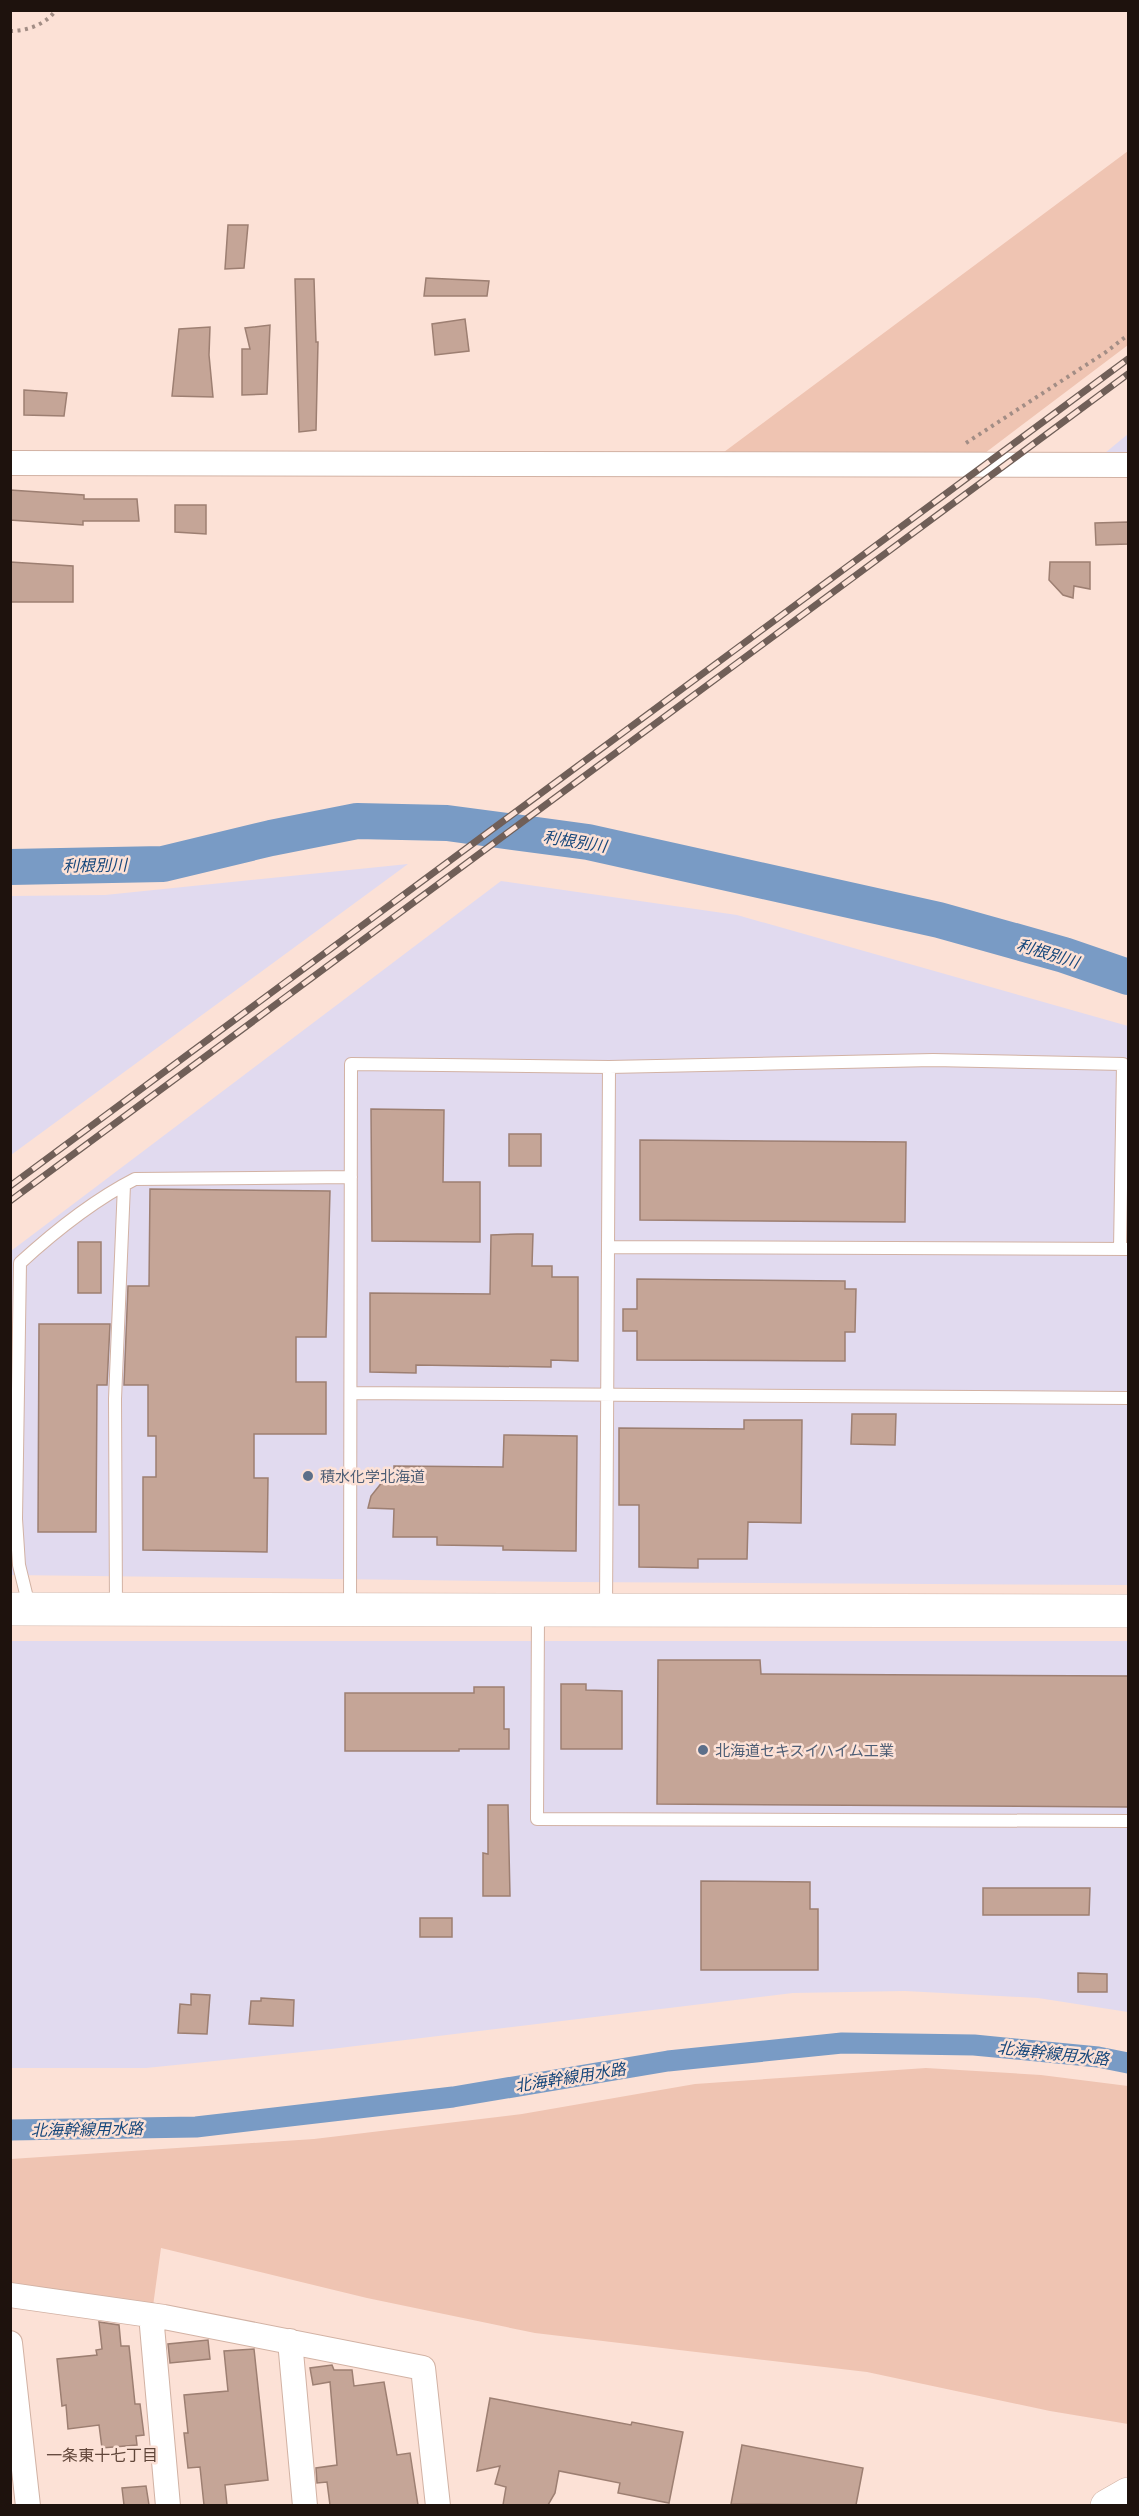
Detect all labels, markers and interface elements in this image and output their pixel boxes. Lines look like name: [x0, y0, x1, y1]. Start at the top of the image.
water label: 利根別川: [542, 827, 610, 855]
water label: 利根別川: [63, 855, 129, 875]
water label: 利根別川: [1015, 935, 1083, 972]
place label: 積水化学北海道: [320, 1468, 425, 1485]
marker: 積水化学北海道: [301, 1469, 315, 1483]
place label: 北海道セキスイハイム工業: [715, 1742, 894, 1759]
marker: 北海道セキスイハイム工業: [696, 1743, 710, 1757]
water label: 北海幹線用水路: [996, 2038, 1112, 2068]
water label: 北海幹線用水路: [513, 2059, 629, 2095]
water label: 北海幹線用水路: [31, 2119, 145, 2139]
district label: 一条東十七丁目: [46, 2446, 158, 2464]

